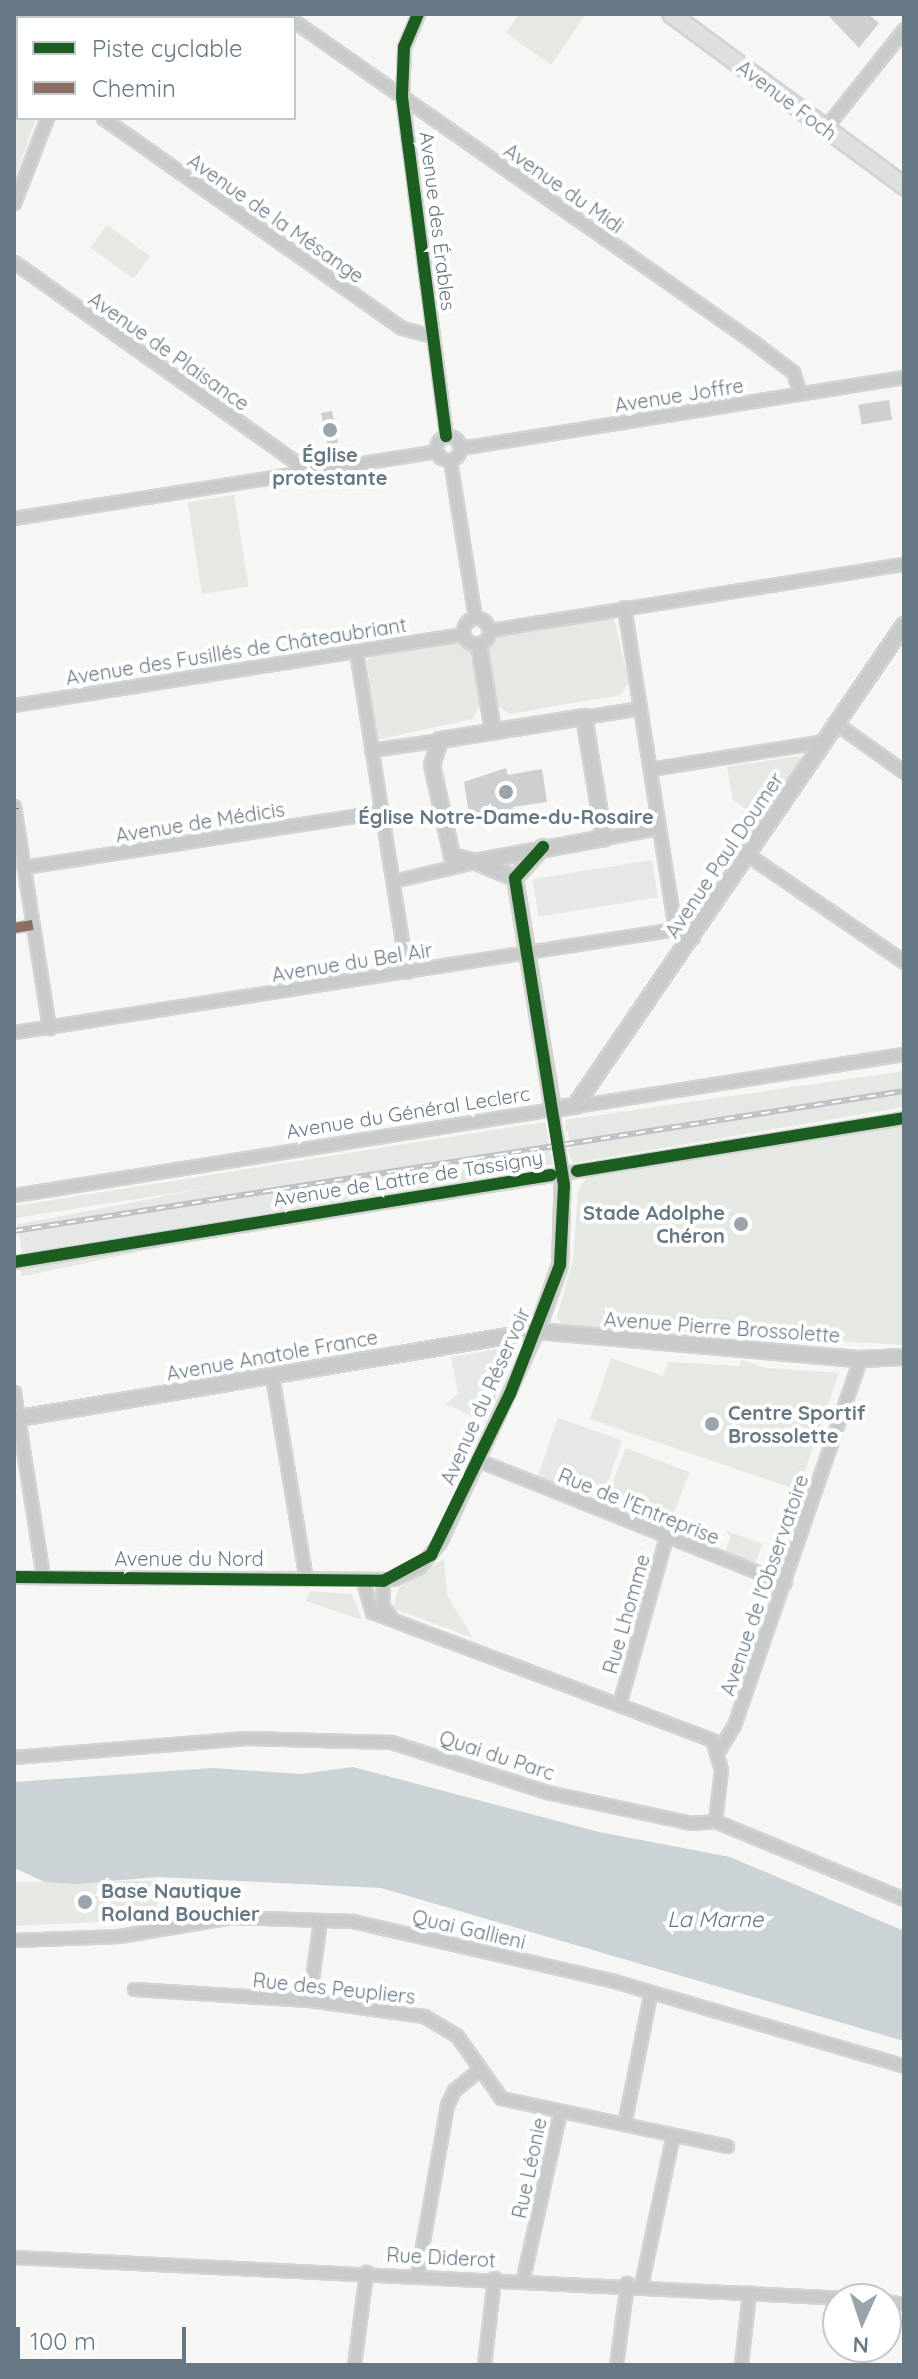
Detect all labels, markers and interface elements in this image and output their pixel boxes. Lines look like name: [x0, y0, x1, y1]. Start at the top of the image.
legend: [16, 16, 296, 120]
text: Piste cyclable: [92, 33, 243, 63]
street label: Avenue Foch: [732, 55, 842, 145]
text: Chemin: [92, 73, 176, 103]
street label: Avenue des Érables: [415, 130, 461, 312]
street label: Avenue du Midi: [500, 138, 628, 238]
street label: Avenue de la Mésange: [183, 148, 369, 288]
street label: Avenue de Plaisance: [84, 287, 254, 415]
street label: Avenue Joffre: [613, 373, 745, 417]
marker: Église protestante: [321, 421, 339, 439]
place label: Église protestante: [272, 442, 388, 489]
street label: Avenue des Fusillés de Châteaubriant: [64, 612, 408, 690]
street label: Avenue Paul Doumer: [660, 768, 788, 942]
marker: Église Notre-Dame-du-Rosaire: [497, 783, 515, 801]
street label: Avenue de Médicis: [114, 797, 286, 847]
place label: Église Notre-Dame-du-Rosaire: [358, 804, 654, 828]
street label: Avenue du Bel Air: [270, 937, 434, 987]
street label: Avenue du Général Leclerc: [284, 1081, 532, 1143]
street label: Avenue de Lattre de Tassigny: [272, 1145, 544, 1211]
place label: Stade Adolphe Chéron: [583, 1200, 725, 1247]
marker: Stade Adolphe Chéron: [732, 1215, 750, 1233]
street label: Avenue du Réservoir: [435, 1304, 535, 1488]
street label: Avenue Pierre Brossolette: [603, 1307, 841, 1347]
street label: Avenue Anatole France: [164, 1325, 380, 1385]
place label: Centre Sportif Brossolette: [728, 1400, 865, 1447]
marker: Centre Sportif Brossolette: [703, 1415, 721, 1433]
street label: Rue de l'Entreprise: [555, 1463, 723, 1549]
street label: Avenue de l'Observatoire: [715, 1471, 813, 1699]
street label: Avenue du Nord: [114, 1546, 264, 1570]
street label: Rue Lhomme: [597, 1551, 655, 1677]
street label: Quai du Parc: [436, 1725, 558, 1785]
place label: Base Nautique Roland Bouchier: [101, 1878, 260, 1925]
marker: Base Nautique Roland Bouchier: [76, 1893, 94, 1911]
street label: Quai Gallieni: [410, 1904, 528, 1954]
water label: La Marne: [667, 1907, 763, 1933]
street label: Rue des Peupliers: [252, 1968, 416, 2008]
street label: Rue Léonie: [507, 2115, 551, 2221]
street label: Rue Diderot: [386, 2242, 496, 2272]
north arrow: [822, 2283, 902, 2363]
scale bar: [20, 2311, 190, 2361]
text: 100 m: [30, 2326, 96, 2356]
text: N: [852, 2331, 870, 2359]

